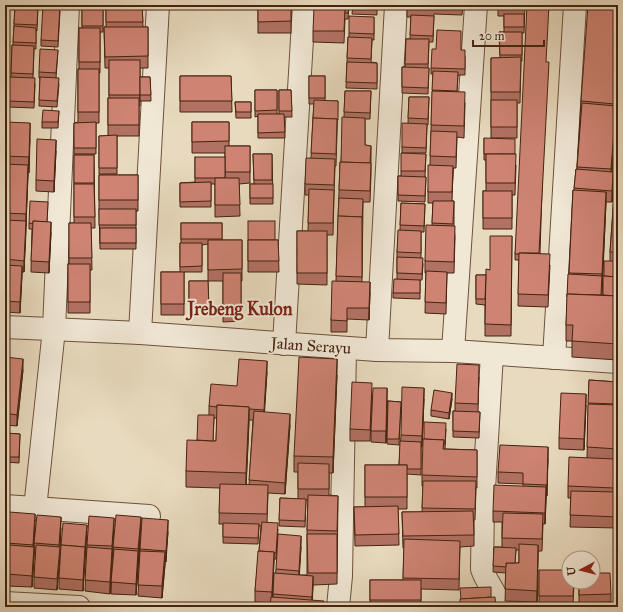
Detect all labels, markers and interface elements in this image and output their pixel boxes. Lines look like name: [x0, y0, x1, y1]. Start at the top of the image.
scale bar: [473, 22, 544, 48]
text: 20 m: [479, 29, 505, 43]
district label: Jrebeng Kulon: [185, 298, 293, 321]
street label: Jalan Serayu: [268, 333, 352, 359]
north arrow: [561, 550, 601, 590]
text: U: [565, 566, 579, 576]

